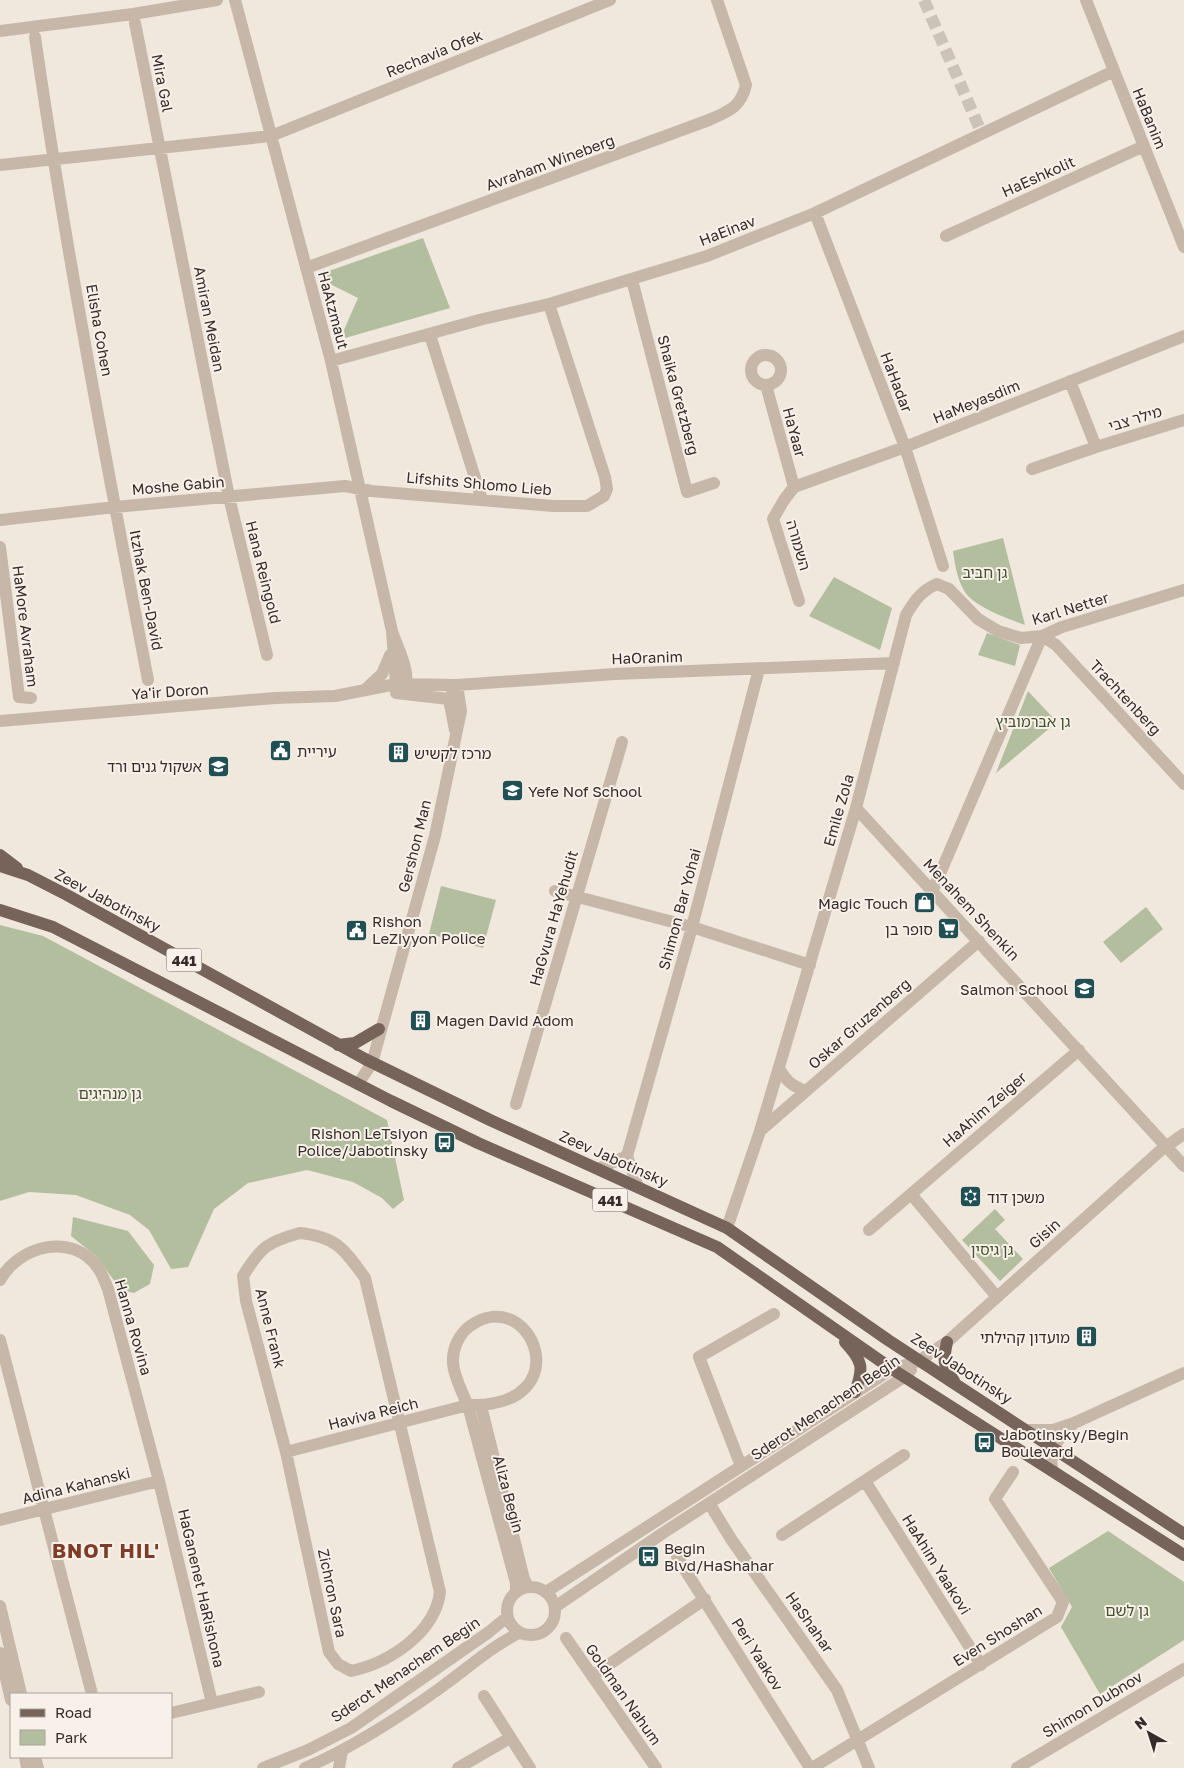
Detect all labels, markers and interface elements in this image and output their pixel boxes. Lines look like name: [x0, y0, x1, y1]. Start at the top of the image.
street label: Rechavia Ofek: [383, 25, 485, 81]
street label: Mira Gal: [149, 52, 177, 114]
street label: HaBanim: [1129, 85, 1171, 151]
street label: Avraham Wineberg: [483, 130, 617, 194]
street label: HaEshkolit: [999, 152, 1077, 200]
street label: HaEinav: [696, 211, 758, 249]
street label: Amiran Meidan: [191, 265, 229, 373]
street label: HaAtzmaut: [315, 269, 353, 351]
street label: Elisha Cohen: [83, 282, 117, 378]
street label: Shaika Gretzberg: [654, 333, 704, 457]
street label: HaHadar: [877, 349, 917, 415]
street label: HaMeyasdim: [930, 375, 1022, 427]
street label: מילר צבי: [1106, 401, 1164, 435]
street label: HaYaar: [780, 405, 810, 459]
street label: Lifshits Shlomo Lieb: [406, 468, 552, 498]
street label: Moshe Gabin: [131, 472, 225, 498]
street label: השמורה: [783, 518, 815, 572]
street label: Hana Reingold: [243, 519, 285, 625]
street label: Itzhak Ben-David: [126, 528, 168, 652]
park label: גן חביב: [963, 563, 1008, 581]
street label: HaMore Avraham: [10, 564, 42, 688]
street label: Karl Netter: [1029, 588, 1111, 628]
street label: HaOranim: [611, 647, 683, 667]
street label: Trachtenberg: [1087, 656, 1165, 738]
street label: Ya'ir Doron: [131, 679, 209, 703]
park label: גן אברמוביץ: [996, 712, 1071, 730]
public building icon: עיריית: [269, 739, 293, 763]
building icon: מרכז לקשיש: [386, 741, 410, 765]
place label: עיריית: [297, 742, 337, 760]
place label: מרכז לקשיש: [414, 744, 492, 762]
school or university icon: אשקול גנים ורד: [206, 754, 230, 778]
place label: אשקול גנים ורד: [107, 757, 202, 775]
street label: Emile Zola: [819, 772, 857, 848]
school or university icon: Yefe Nof School: [500, 779, 524, 803]
place label: Yefe Nof School: [528, 782, 642, 800]
street label: Gershon Man: [394, 798, 434, 894]
street label: Shimon Bar Yohai: [654, 846, 704, 972]
street label: HaGvura HaYehudit: [525, 848, 581, 988]
street label: Menahem Shenkin: [920, 854, 1024, 964]
street label: Zeev Jabotinsky: [52, 865, 164, 936]
shop icon: Magic Touch: [912, 891, 936, 915]
place label: Magic Touch: [818, 894, 908, 912]
place label: Rishon LeZiyyon Police: [372, 912, 486, 947]
supermarket icon: סופר בן: [937, 917, 961, 941]
public building icon: Rishon LeZiyyon Police: [344, 918, 368, 942]
place label: סופר בן: [885, 920, 933, 938]
road number: 441: [166, 948, 202, 972]
street label: Oskar Gruzenberg: [804, 974, 914, 1072]
school or university icon: Salmon School: [1072, 977, 1096, 1001]
place label: Salmon School: [960, 980, 1068, 998]
building icon: Magen David Adom: [408, 1008, 432, 1032]
place label: Magen David Adom: [436, 1011, 574, 1029]
street label: HaAhim Zeiger: [938, 1068, 1030, 1150]
park label: גן מנהיגים: [78, 1084, 142, 1102]
place label: Rishon LeTsiyon Police/Jabotinsky: [297, 1124, 429, 1159]
street label: Zeev Jabotinsky: [557, 1126, 672, 1190]
bus stop icon: Rishon LeTsiyon Police/Jabotinsky: [432, 1130, 456, 1154]
synagogue icon: משכן דוד: [959, 1185, 983, 1209]
road number: 441: [592, 1188, 628, 1212]
place label: משכן דוד: [987, 1188, 1045, 1206]
street label: Gisin: [1025, 1214, 1063, 1252]
park label: גן גיסין: [971, 1240, 1014, 1258]
street label: Hanna Rovina: [112, 1277, 156, 1377]
street label: Anne Frank: [252, 1286, 290, 1370]
building icon: מועדון קהילתי: [1074, 1325, 1098, 1349]
place label: מועדון קהילתי: [980, 1328, 1070, 1346]
street label: Zeev Jabotinsky: [908, 1329, 1017, 1408]
street label: Sderot Menachem Begin: [747, 1350, 903, 1464]
street label: Haviva Reich: [326, 1393, 420, 1433]
place label: Jabotinsky/Begin Boulevard: [1001, 1425, 1129, 1460]
bus stop icon: Jabotinsky/Begin Boulevard: [973, 1431, 997, 1455]
street label: Aliza Begin: [490, 1453, 528, 1535]
street label: Adina Kahanski: [20, 1463, 132, 1507]
street label: HaGanenet HaRishona: [175, 1507, 229, 1669]
street label: HaAhim Yaakovi: [899, 1511, 975, 1617]
district label: BNOT HIL': [52, 1538, 160, 1562]
place label: Begin Blvd/HaShahar: [664, 1539, 774, 1574]
bus stop icon: Begin Blvd/HaShahar: [636, 1545, 660, 1569]
street label: Zichron Sara: [315, 1547, 351, 1639]
street label: HaShahar: [782, 1588, 838, 1656]
street label: Even Shoshan: [949, 1600, 1045, 1670]
park label: גן לשם: [1105, 1601, 1149, 1619]
street label: Sderot Menachem Begin: [327, 1612, 483, 1726]
street label: Peri Yaakov: [728, 1614, 788, 1694]
street label: Goldman Nahum: [582, 1640, 666, 1748]
street label: Shimon Dubnov: [1039, 1667, 1146, 1741]
legend: [10, 1693, 172, 1758]
text: Road: [55, 1703, 92, 1721]
north arrow: [1124, 1708, 1174, 1758]
text: N: [1131, 1713, 1150, 1732]
text: Park: [55, 1728, 88, 1746]

